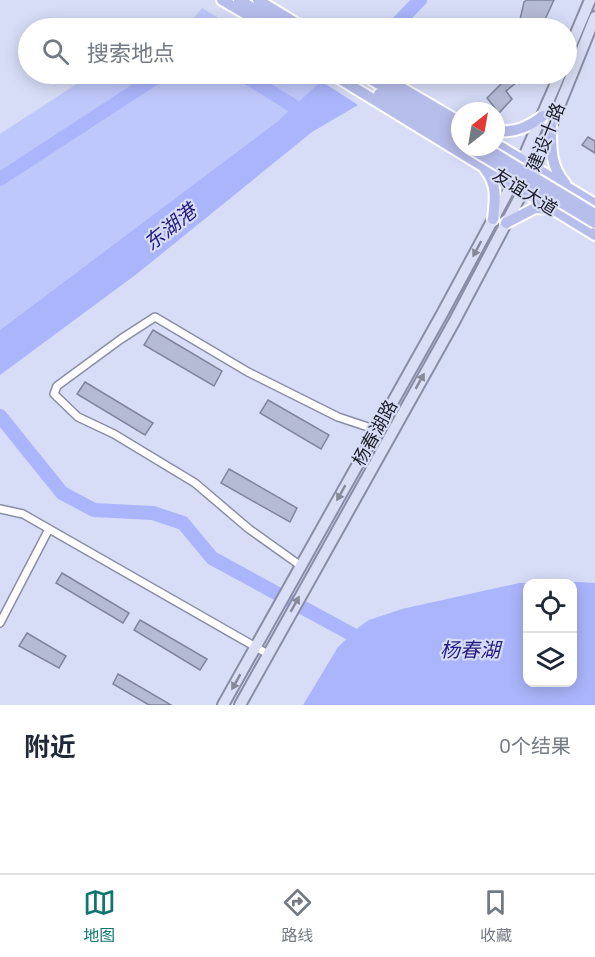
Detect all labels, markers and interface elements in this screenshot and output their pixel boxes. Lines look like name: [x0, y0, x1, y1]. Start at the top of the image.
search box: [18, 18, 577, 84]
icon: search: [39, 35, 72, 68]
text: 搜索地点: [87, 39, 175, 65]
street label: 建设十路: [521, 99, 569, 174]
north arrow: [451, 102, 505, 156]
street label: 友谊大道: [489, 163, 562, 220]
water label: 东湖港: [139, 196, 203, 254]
one-way arrow: [472, 241, 482, 258]
one-way arrow: [415, 373, 425, 390]
street label: 杨春湖路: [347, 396, 401, 469]
one-way arrow: [336, 485, 347, 501]
map controls: [523, 579, 577, 687]
button: locate: [523, 579, 577, 633]
one-way arrow: [290, 595, 300, 612]
button: layers: [523, 633, 577, 687]
water label: 杨春湖: [440, 637, 503, 661]
one-way arrow: [230, 674, 241, 690]
text: 附近: [24, 730, 76, 761]
text: 0个结果: [499, 733, 571, 757]
tab: 地图: [83, 886, 116, 946]
tab: 路线: [281, 886, 314, 946]
tab: 收藏: [479, 886, 512, 946]

